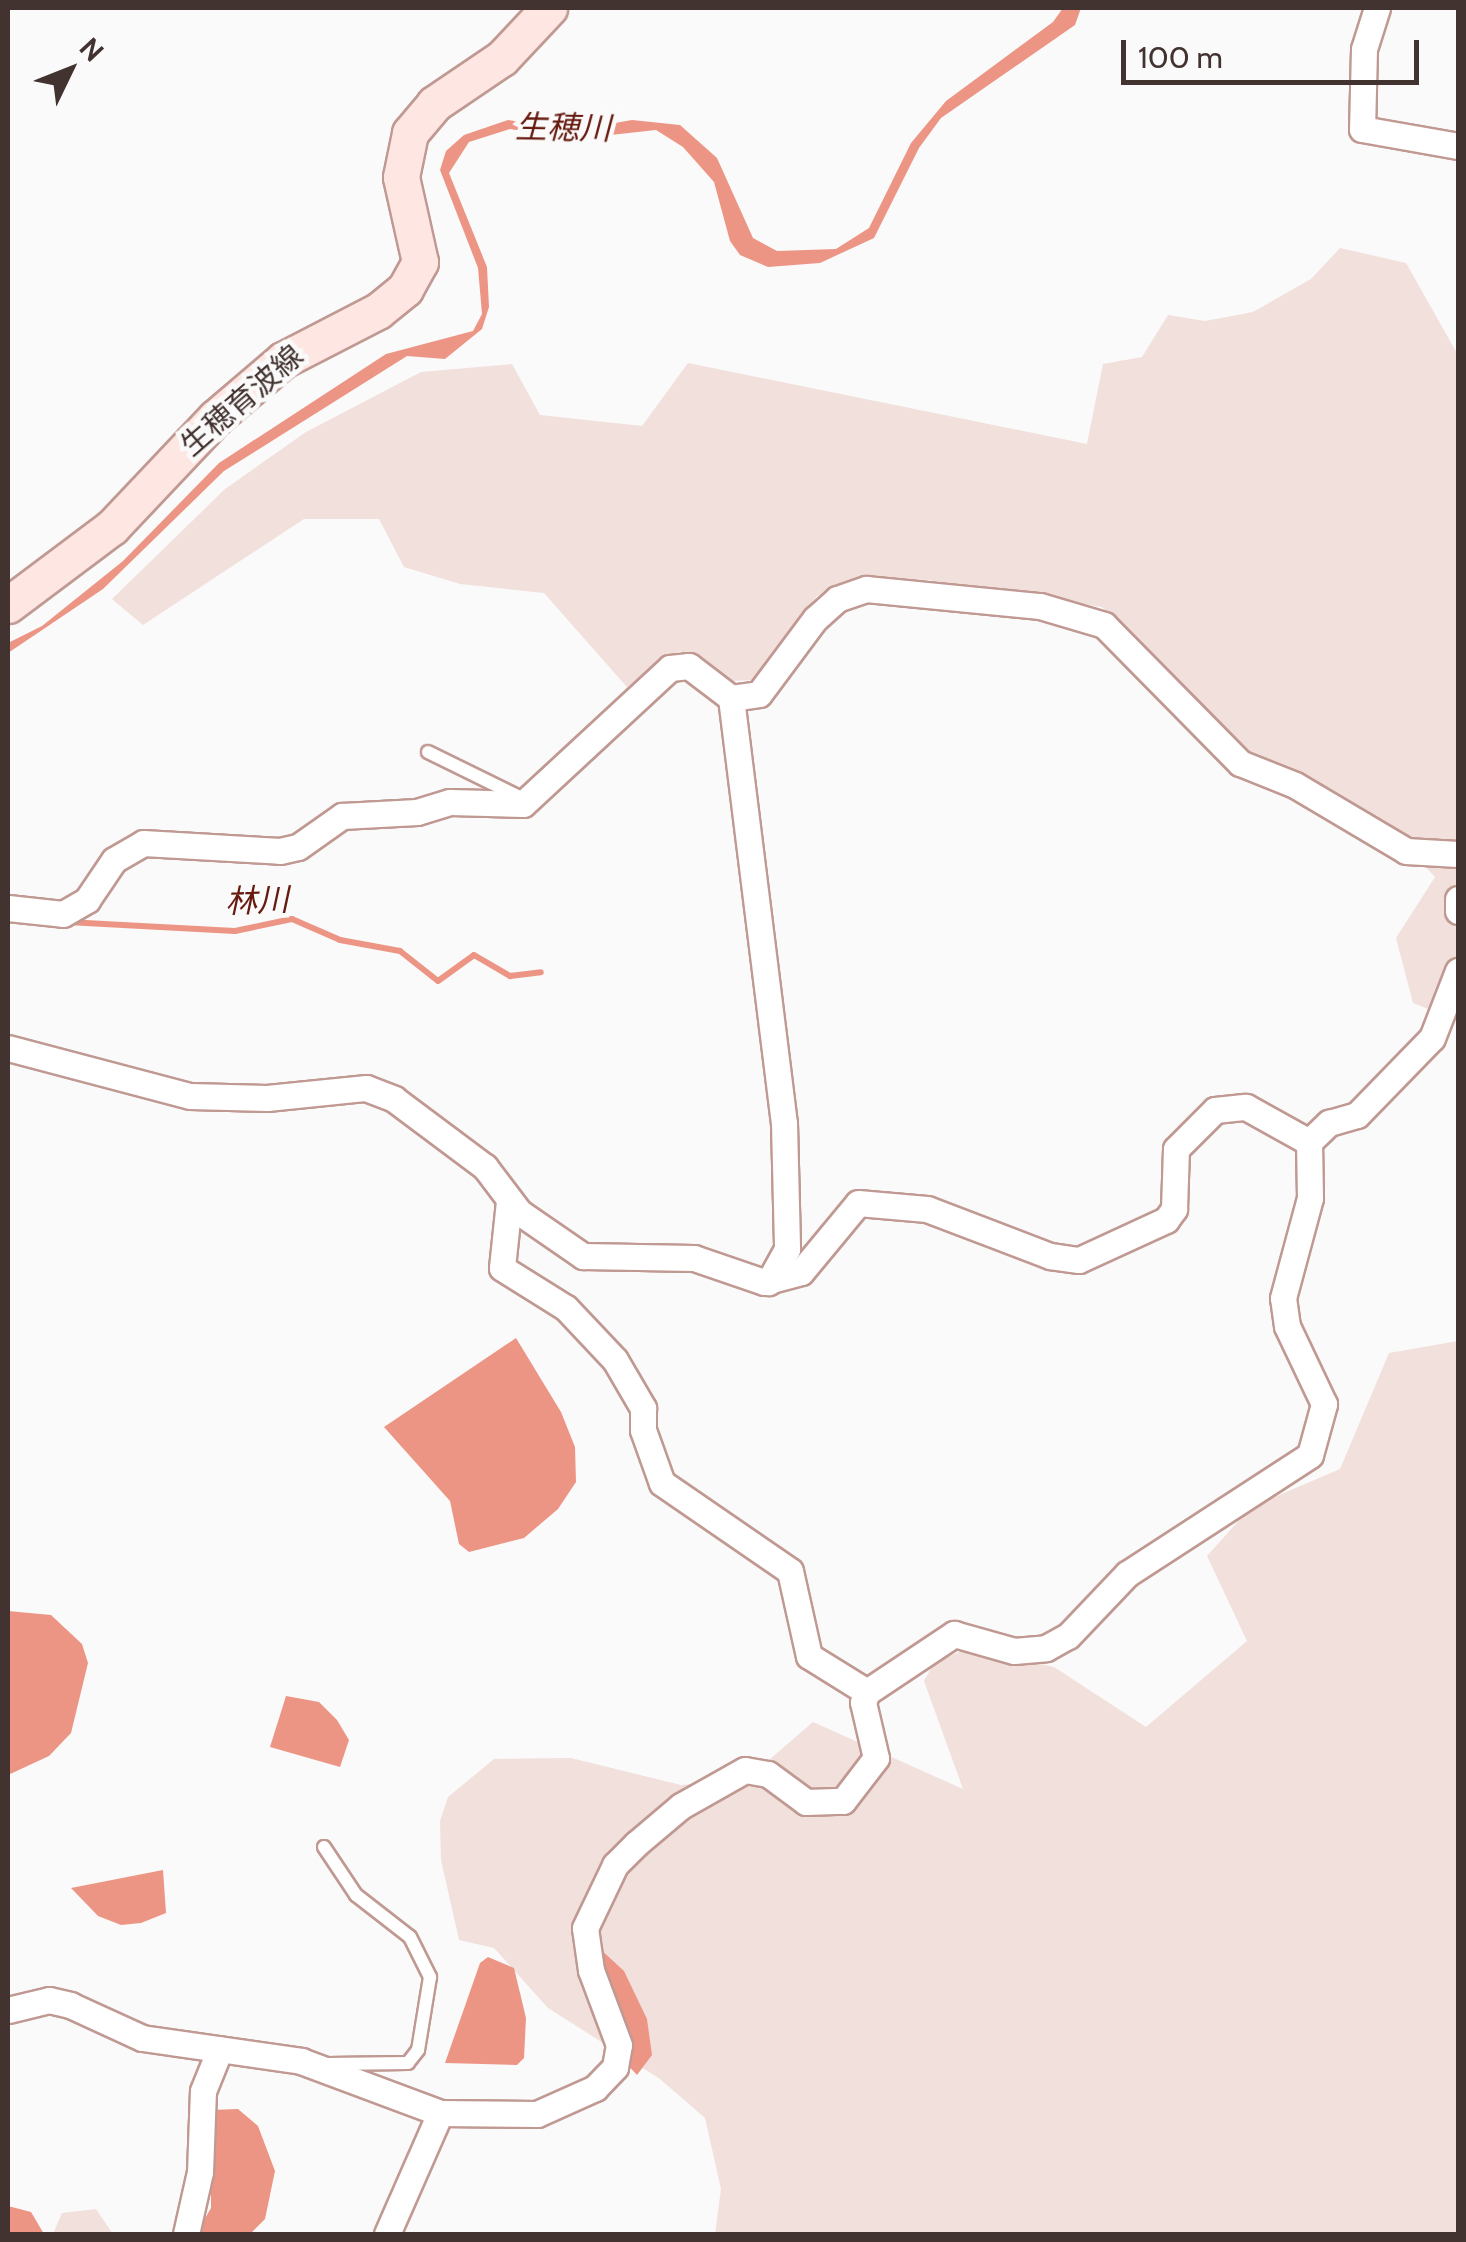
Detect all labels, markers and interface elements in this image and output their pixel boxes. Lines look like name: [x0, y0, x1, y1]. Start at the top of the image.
north arrow: [20, 20, 120, 120]
scale bar: [1126, 20, 1424, 82]
text: N: [73, 31, 111, 68]
text: 100 m: [1138, 39, 1223, 76]
water label: 生穂川: [515, 108, 611, 148]
street label: 生穂育波線: [174, 338, 310, 464]
water label: 林川: [224, 881, 290, 921]

